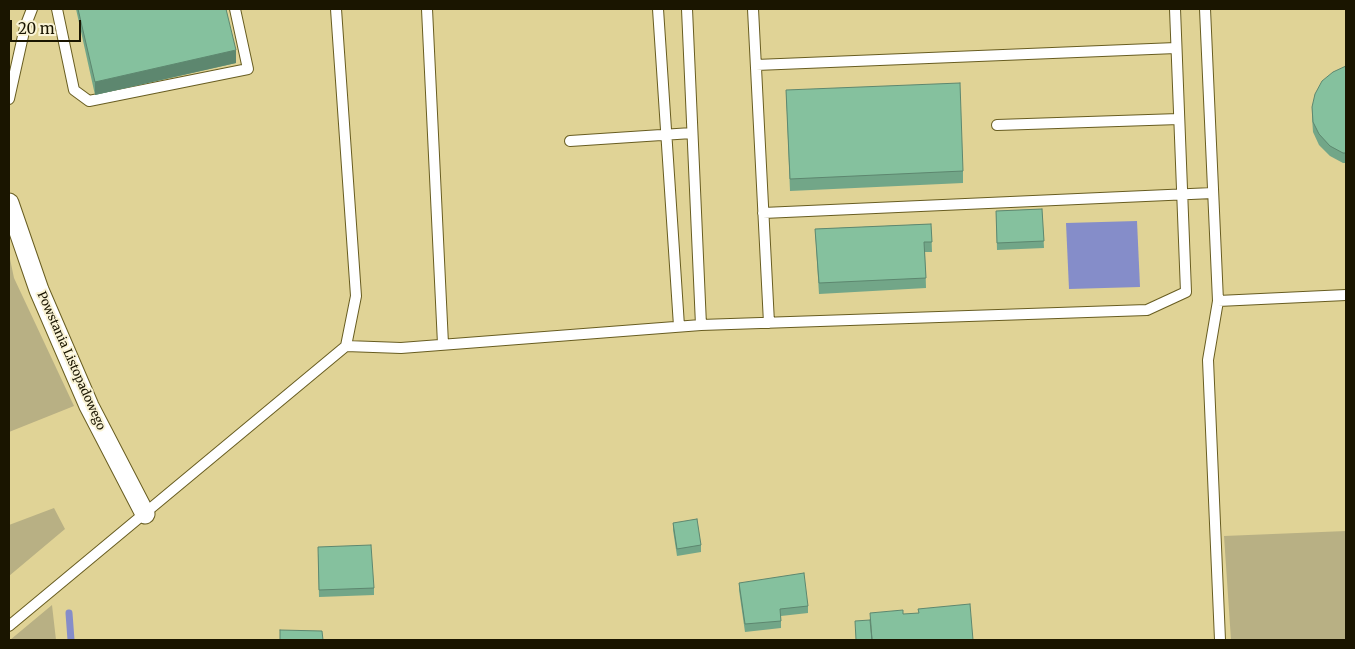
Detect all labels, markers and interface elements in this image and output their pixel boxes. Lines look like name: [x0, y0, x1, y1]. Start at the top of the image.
scale bar: [12, 10, 84, 42]
text: 20 m: [18, 19, 55, 38]
street label: Powstania Listopadowego: [34, 289, 108, 433]

